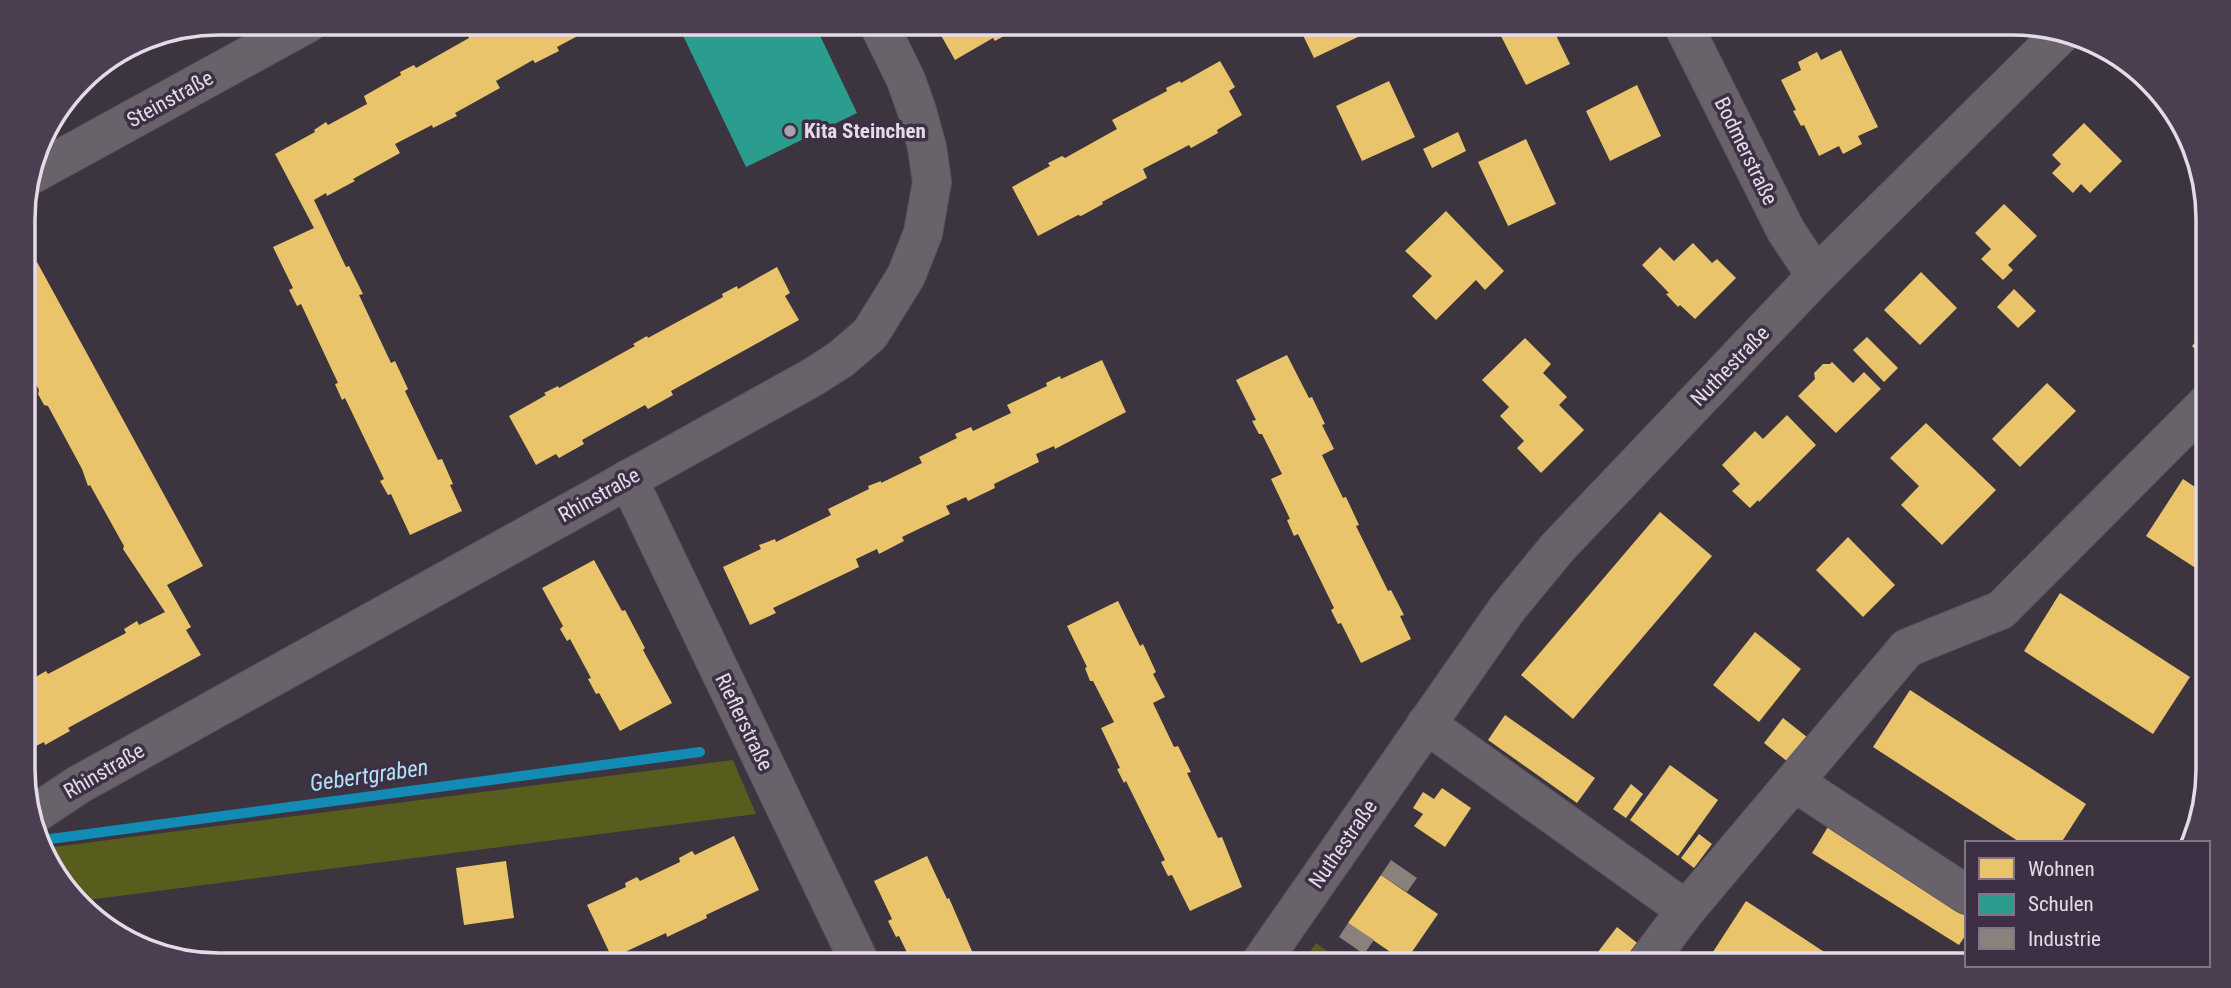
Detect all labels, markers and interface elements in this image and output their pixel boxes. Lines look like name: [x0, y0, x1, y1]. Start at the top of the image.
street label: Steinstraße: [123, 66, 217, 132]
street label: Bodmerstraße: [1710, 93, 1783, 209]
place label: Kita Steinchen: [804, 119, 926, 143]
marker: Kita Steinchen: [782, 123, 798, 139]
street label: Nuthestraße: [1686, 321, 1774, 411]
street label: Rhinstraße: [554, 463, 644, 527]
street label: Rieflerstraße: [710, 669, 778, 775]
street label: Rhinstraße: [59, 738, 149, 804]
water label: Gebertgraben: [308, 754, 430, 797]
street label: Nuthestraße: [1304, 795, 1382, 893]
legend: [1965, 841, 2210, 967]
text: Wohnen: [2028, 857, 2095, 881]
text: Schulen: [2028, 892, 2094, 916]
text: Industrie: [2028, 927, 2101, 951]

